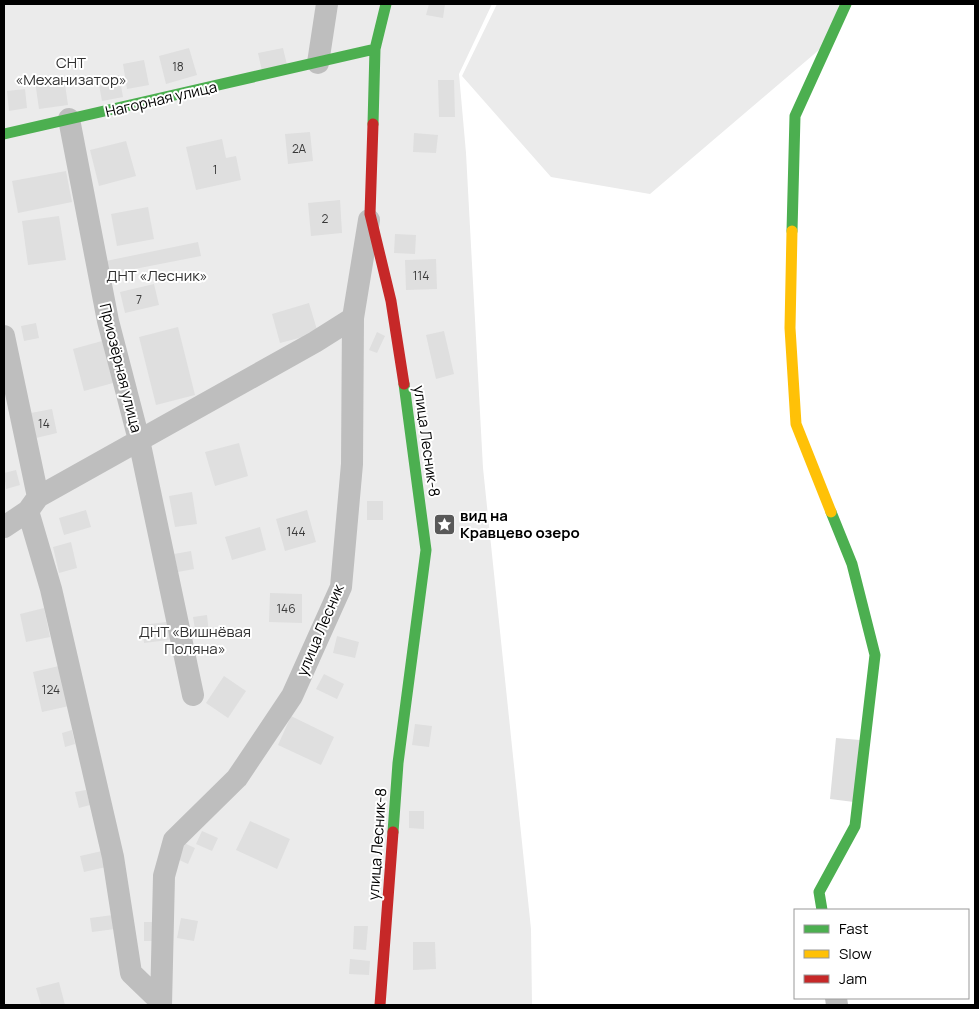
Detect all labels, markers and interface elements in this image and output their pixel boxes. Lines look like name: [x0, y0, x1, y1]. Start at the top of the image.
park label: СНТ «Механизатор»: [15, 52, 127, 90]
house number: 18: [172, 58, 184, 75]
street label: Нагорная улица: [103, 76, 219, 122]
house number: 2А: [292, 140, 306, 157]
house number: 1: [213, 161, 217, 178]
house number: 2: [322, 210, 329, 227]
park label: ДНТ «Лесник»: [106, 265, 208, 286]
house number: 114: [413, 267, 429, 284]
house number: 7: [136, 291, 142, 308]
street label: Приозёрная улица: [95, 301, 147, 435]
street label: улица Лесник-8: [409, 384, 445, 498]
house number: 14: [38, 415, 50, 432]
place label: вид на Кравцево озеро: [460, 505, 580, 543]
place icon: вид на Кравцево озеро: [432, 512, 456, 536]
house number: 144: [287, 523, 305, 540]
street label: улица Лесник: [291, 580, 349, 679]
house number: 146: [276, 600, 296, 617]
park label: ДНТ «Вишнёвая Поляна»: [139, 621, 251, 659]
house number: 124: [42, 681, 60, 698]
street label: улица Лесник-8: [363, 787, 391, 901]
legend: [794, 909, 969, 999]
text: Fast: [839, 918, 868, 939]
text: Slow: [839, 943, 872, 964]
text: Jam: [839, 968, 867, 989]

